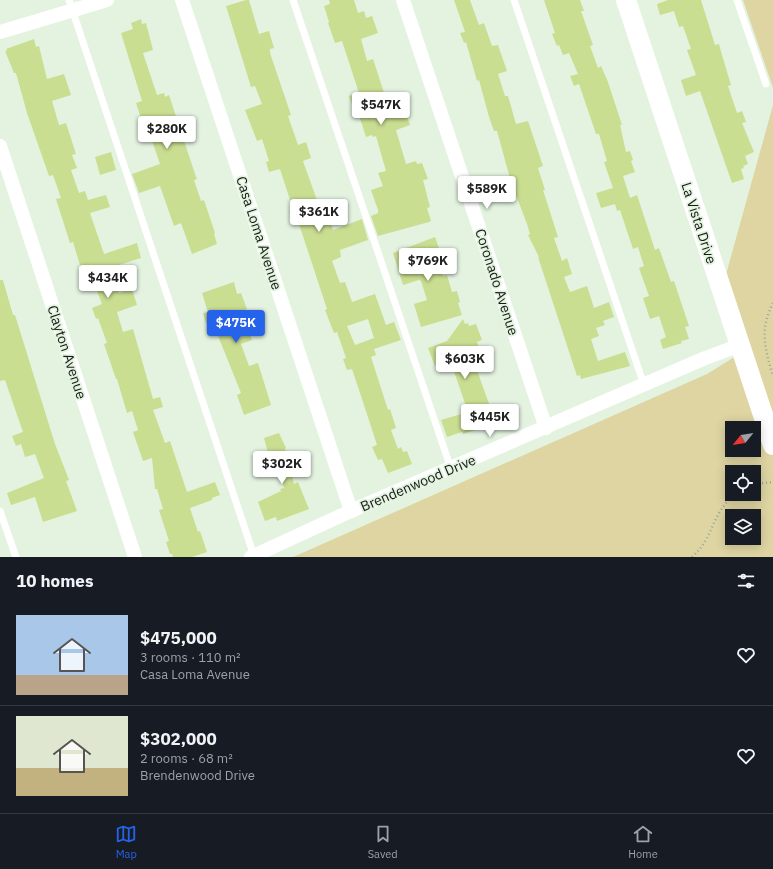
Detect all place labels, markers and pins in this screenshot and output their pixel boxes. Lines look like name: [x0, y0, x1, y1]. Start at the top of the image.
pin: $547K: [353, 92, 409, 126]
pin: $280K: [139, 116, 195, 150]
pin: $589K: [459, 176, 515, 210]
pin: $361K: [291, 199, 347, 233]
pin: $769K: [400, 248, 456, 282]
pin: $434K: [80, 265, 136, 299]
pin: $475K: [208, 310, 264, 344]
pin: $603K: [437, 346, 493, 380]
pin: $445K: [462, 404, 518, 438]
pin: $302K: [254, 451, 310, 485]

